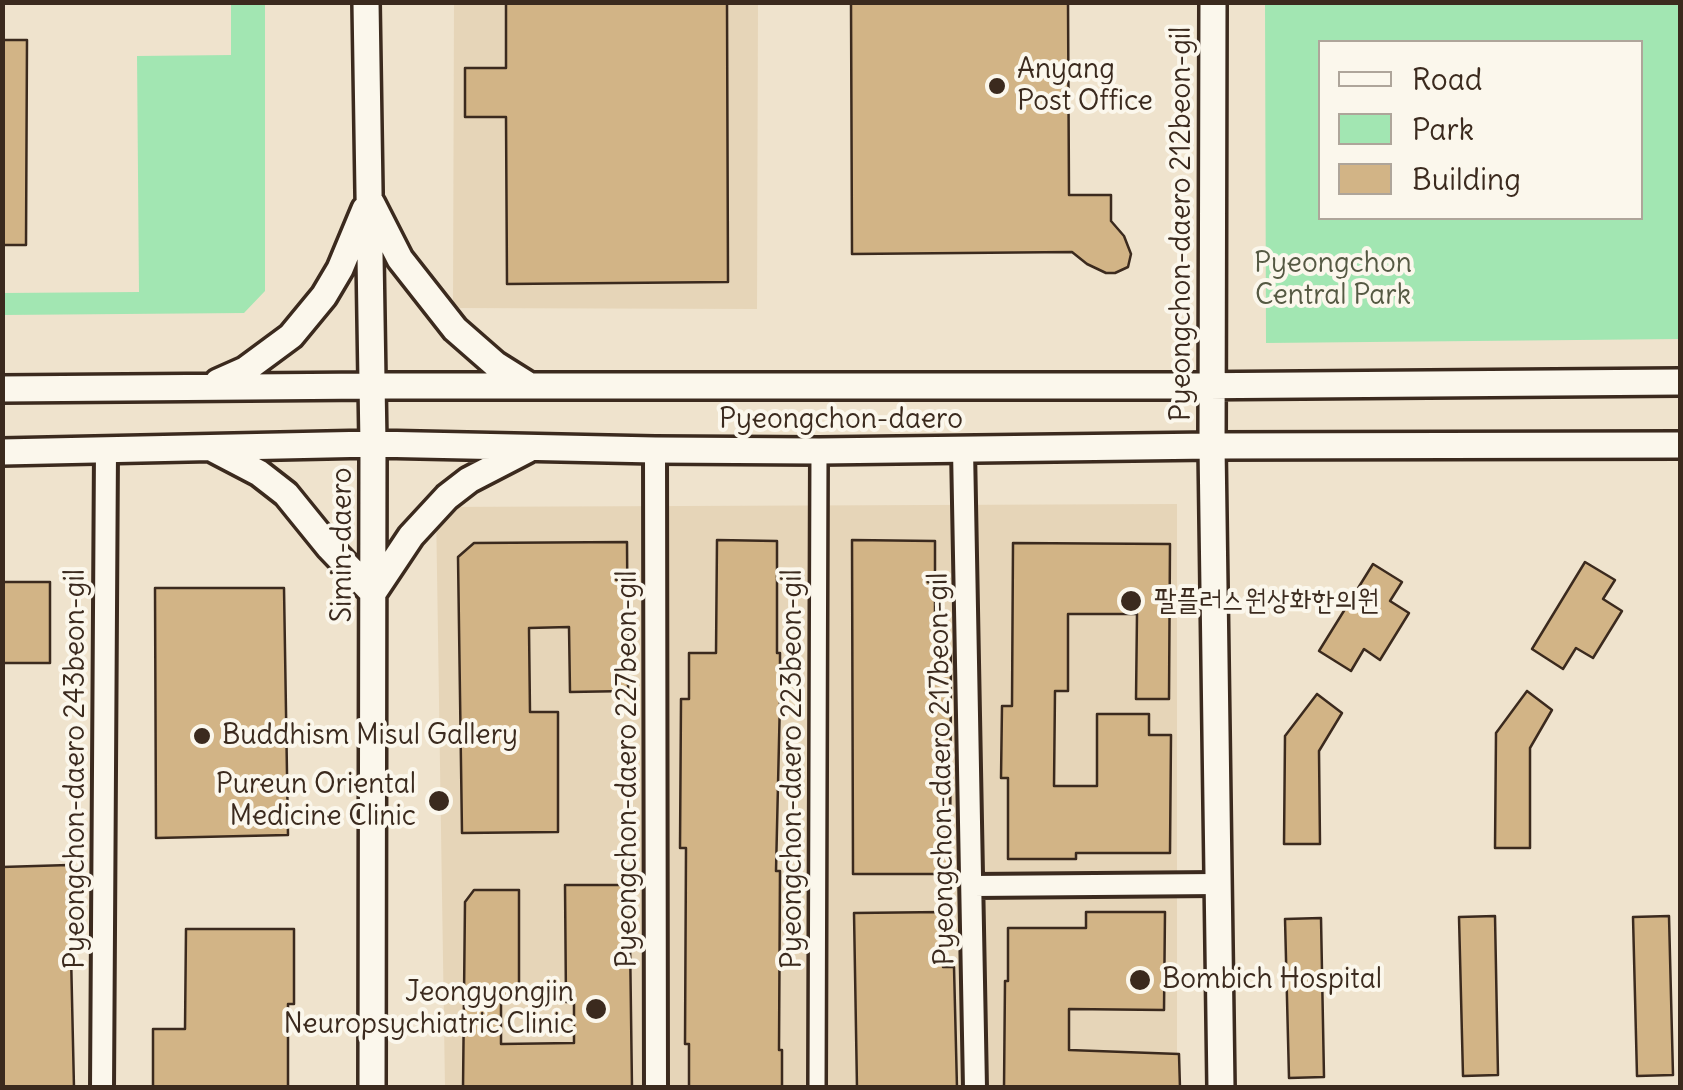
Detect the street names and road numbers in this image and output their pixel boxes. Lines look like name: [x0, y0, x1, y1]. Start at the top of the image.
street label: Pyeongchon-daero 212beon-gil: [1165, 27, 1199, 421]
street label: Pyeongchon-daero: [719, 403, 963, 437]
street label: Simin-daero: [326, 468, 360, 622]
street label: Pyeongchon-daero 243beon-gil: [59, 569, 93, 969]
street label: Pyeongchon-daero 223beon-gil: [776, 569, 810, 969]
street label: Pyeongchon-daero 227beon-gil: [611, 570, 645, 968]
street label: Pyeongchon-daero 217beon-gil: [922, 572, 962, 966]

